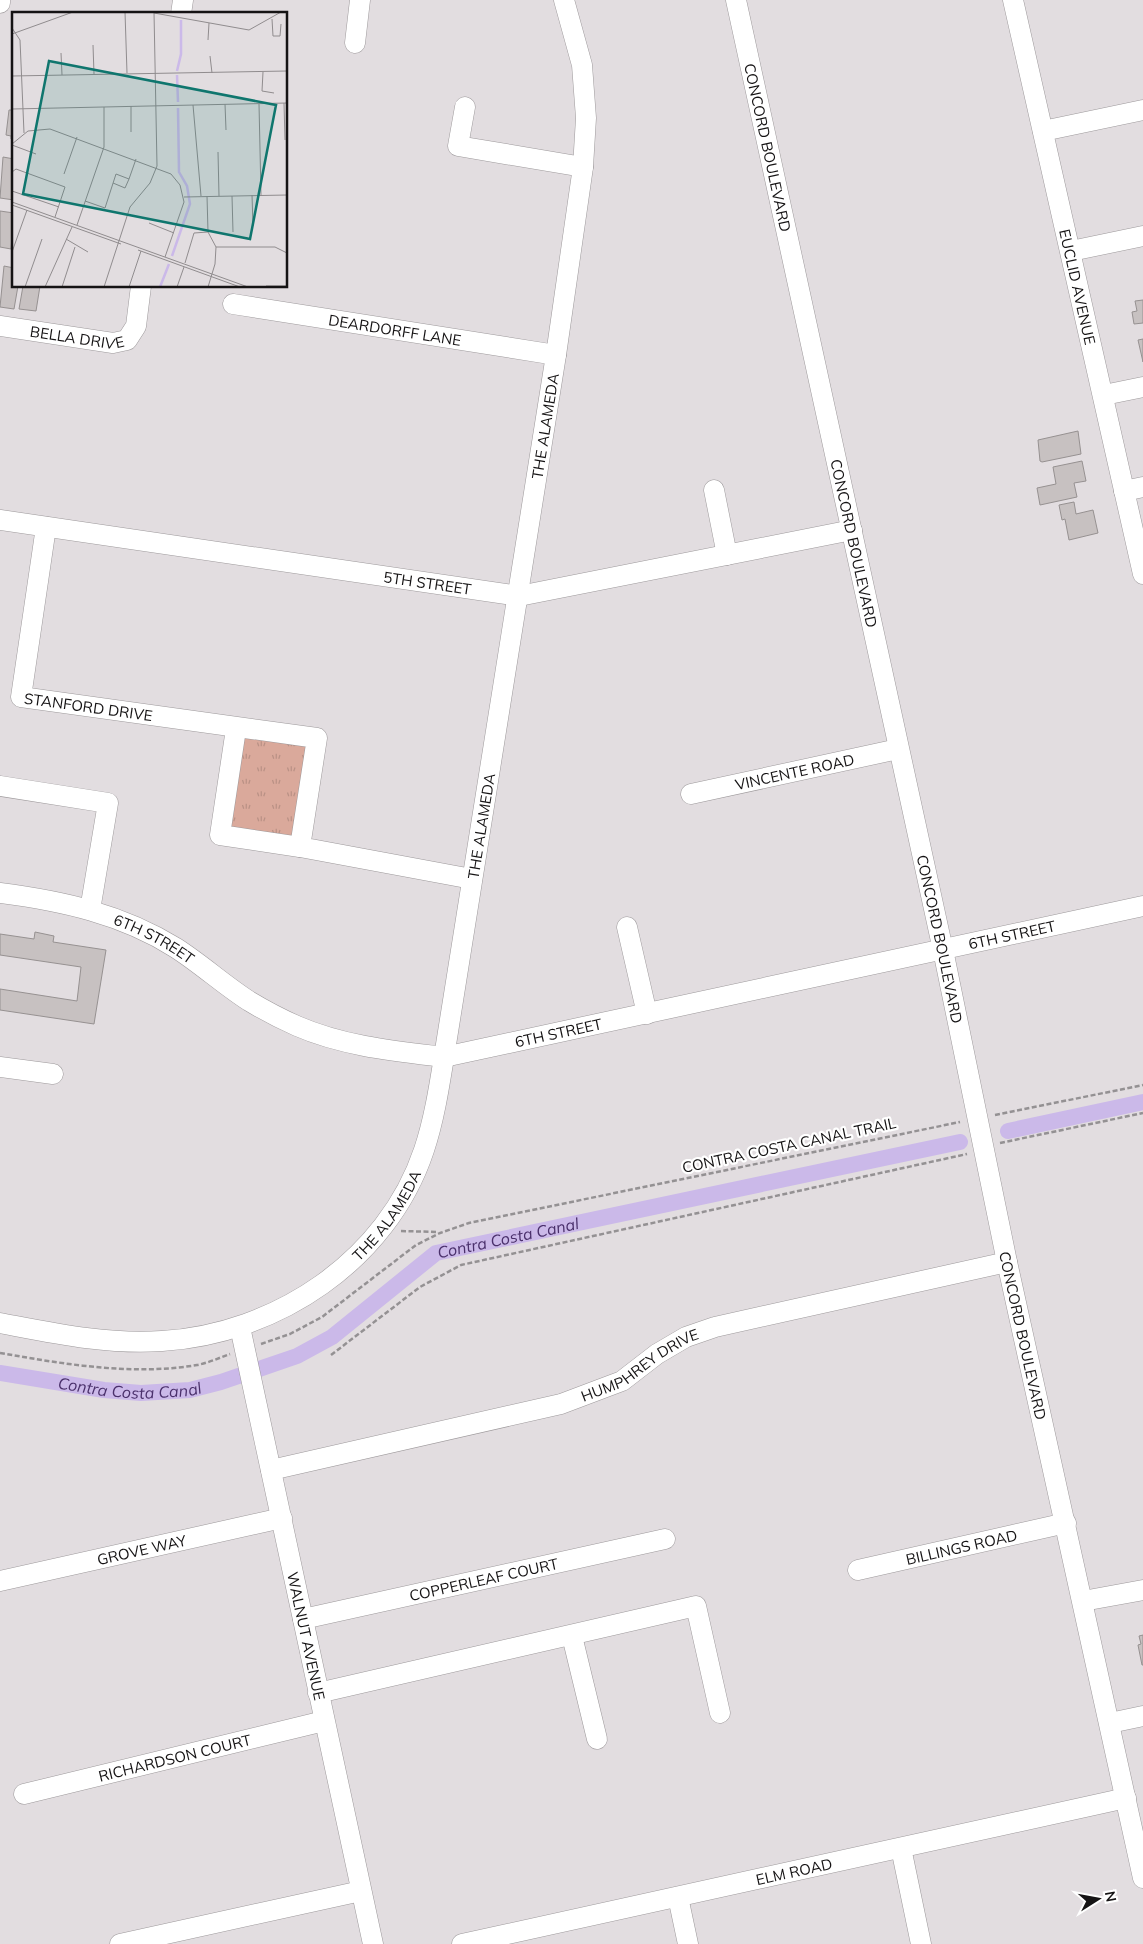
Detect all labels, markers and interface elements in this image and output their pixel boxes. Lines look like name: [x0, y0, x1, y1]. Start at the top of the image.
inset map: [12, 12, 288, 288]
street label: CONCORD BOULEVARD: [741, 62, 796, 233]
street label: EUCLID AVENUE: [1056, 227, 1100, 346]
street label: DEARDORFF LANE: [327, 310, 463, 349]
street label: BELLA DRIVE: [29, 321, 126, 353]
street label: THE ALAMEDA: [527, 372, 562, 480]
street label: CONCORD BOULEVARD: [827, 457, 882, 629]
street label: 5TH STREET: [382, 567, 473, 598]
street label: STANFORD DRIVE: [23, 688, 154, 725]
street label: VINCENTE ROAD: [733, 749, 856, 794]
street label: THE ALAMEDA: [463, 772, 499, 880]
street label: CONCORD BOULEVARD: [913, 853, 967, 1025]
street label: 6TH STREET: [111, 909, 198, 967]
street label: 6TH STREET: [967, 916, 1057, 953]
street label: 6TH STREET: [513, 1014, 604, 1051]
street label: CONTRA COSTA CANAL TRAIL: [680, 1113, 898, 1177]
street label: THE ALAMEDA: [348, 1167, 425, 1264]
water label: Contra Costa Canal: [435, 1213, 581, 1262]
street label: CONCORD BOULEVARD: [996, 1250, 1051, 1421]
street label: HUMPHREY DRIVE: [578, 1324, 701, 1405]
water label: Contra Costa Canal: [57, 1373, 204, 1403]
street label: BILLINGS ROAD: [904, 1525, 1019, 1568]
street label: GROVE WAY: [95, 1530, 189, 1569]
street label: COPPERLEAF COURT: [407, 1553, 560, 1605]
street label: WALNUT AVENUE: [284, 1570, 330, 1702]
street label: RICHARDSON COURT: [96, 1730, 253, 1785]
street label: ELM ROAD: [754, 1853, 834, 1889]
north arrow: [1073, 1874, 1123, 1924]
text: N: [1101, 1890, 1121, 1903]

